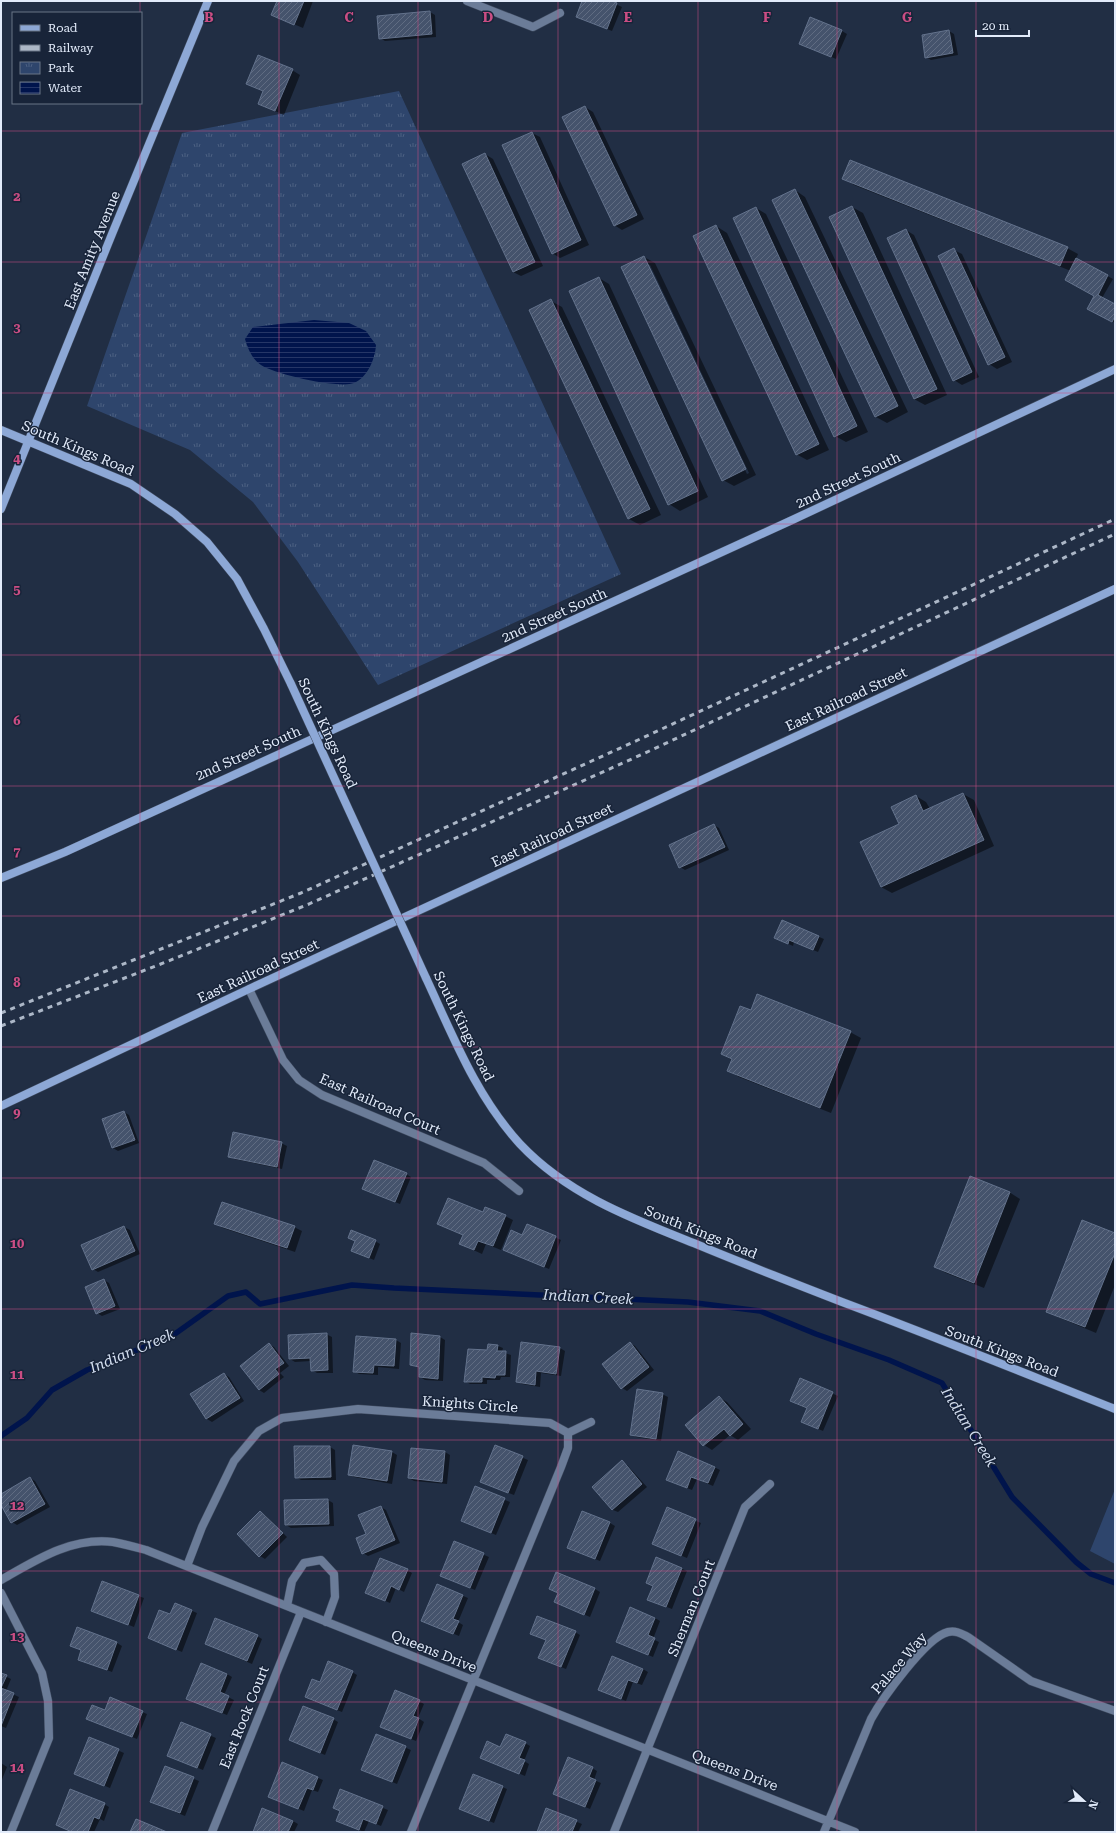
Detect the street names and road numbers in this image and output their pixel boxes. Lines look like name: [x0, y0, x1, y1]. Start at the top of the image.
street label: East Amity Avenue: [61, 188, 123, 312]
street label: South Kings Road: [20, 417, 136, 479]
street label: 2nd Street South: [793, 449, 903, 511]
street label: 2nd Street South: [499, 585, 609, 645]
street label: East Railroad Street: [783, 664, 909, 734]
street label: South Kings Road: [295, 675, 361, 791]
street label: 2nd Street South: [193, 723, 303, 783]
street label: East Railroad Street: [489, 800, 615, 870]
street label: East Railroad Street: [195, 936, 321, 1006]
street label: South Kings Road: [430, 968, 498, 1084]
street label: East Railroad Court: [317, 1070, 443, 1138]
street label: South Kings Road: [642, 1202, 760, 1262]
street label: South Kings Road: [943, 1322, 1061, 1380]
street label: Knights Circle: [421, 1393, 519, 1415]
street label: Sherman Court: [664, 1557, 718, 1659]
street label: Queens Drive: [389, 1627, 480, 1676]
street label: Palace Way: [868, 1628, 930, 1697]
street label: East Rock Court: [216, 1663, 272, 1771]
street label: Queens Drive: [690, 1746, 781, 1794]

